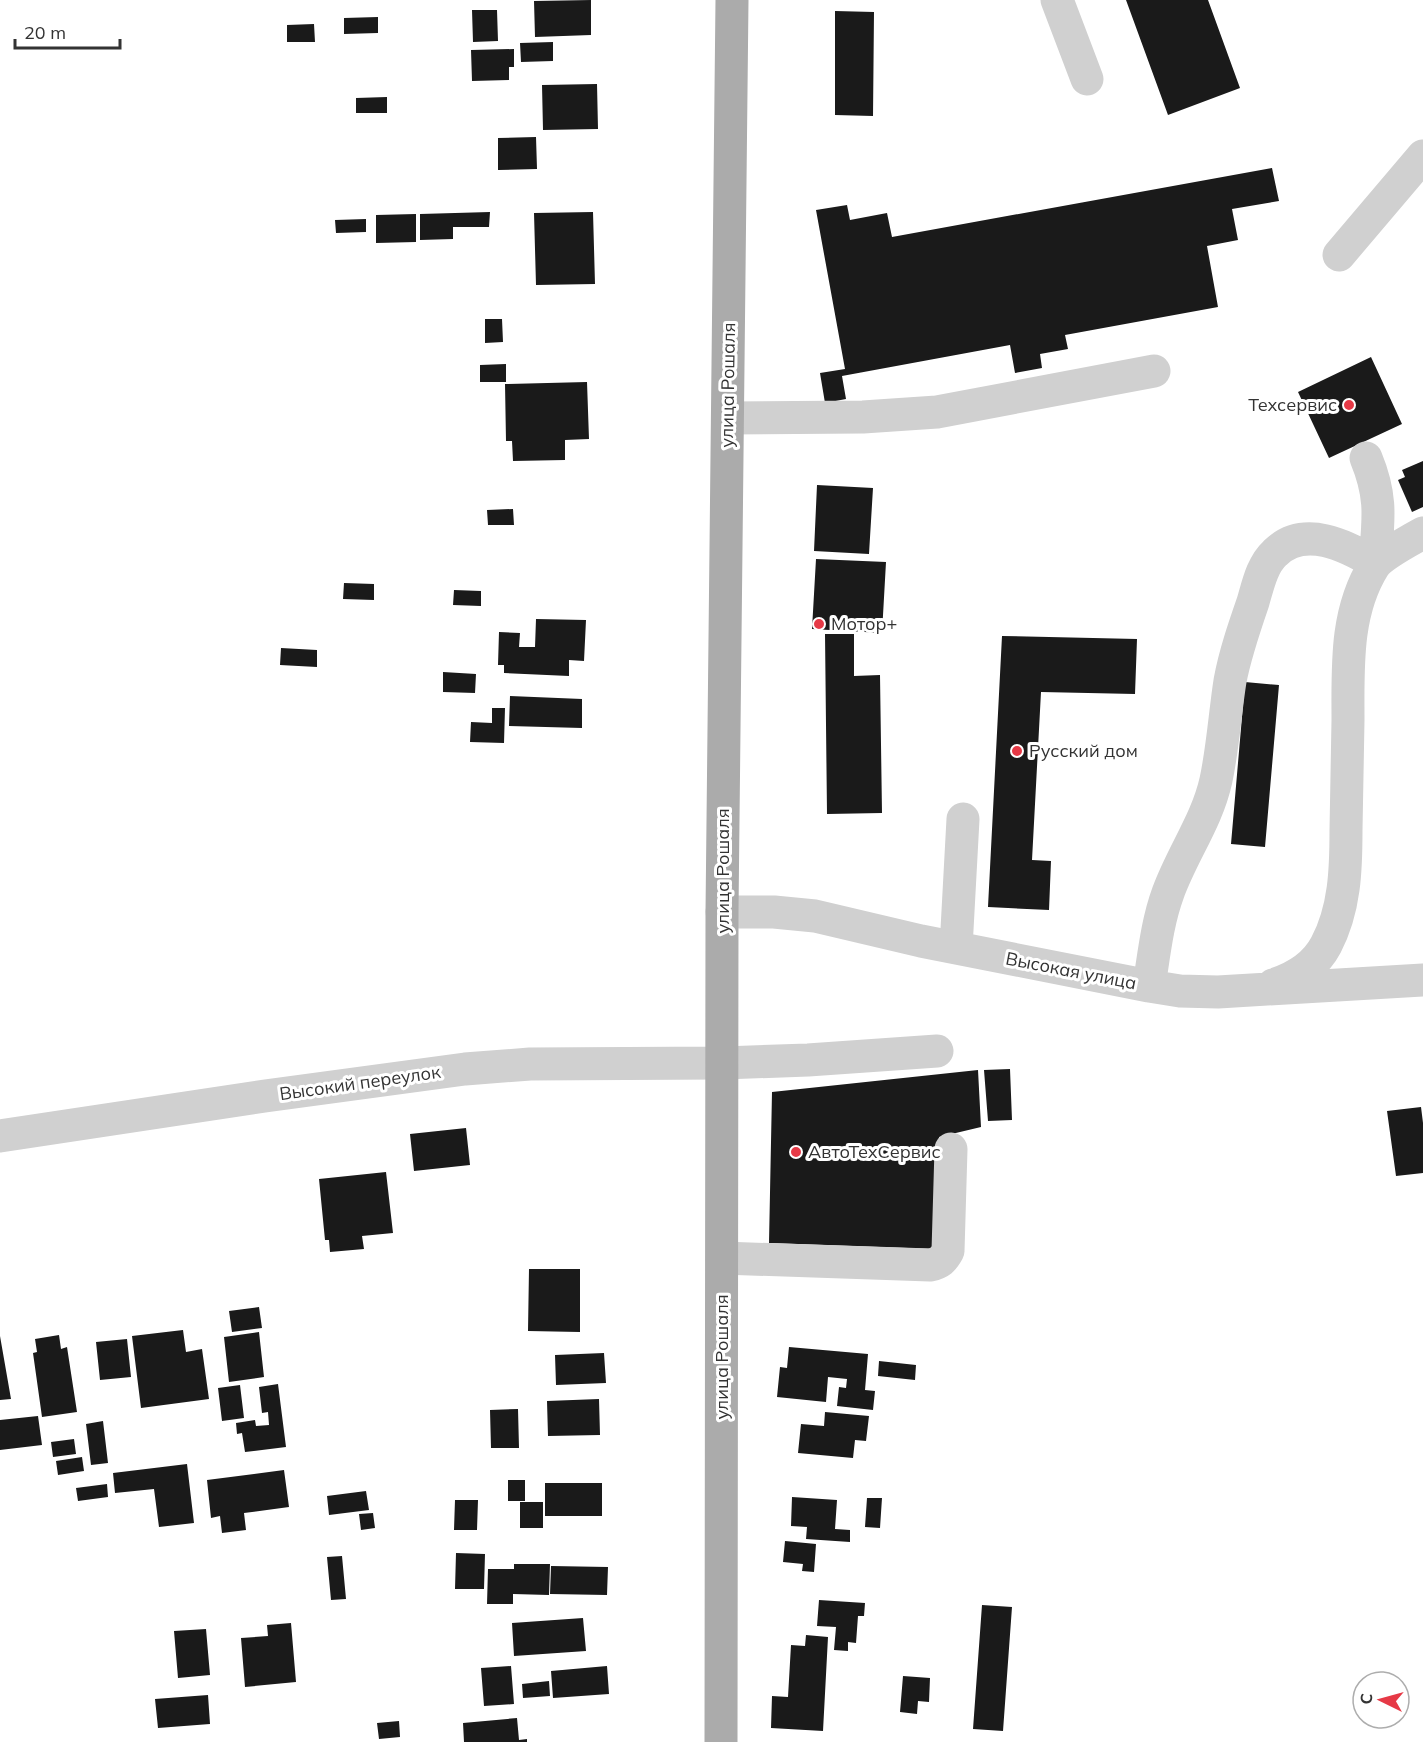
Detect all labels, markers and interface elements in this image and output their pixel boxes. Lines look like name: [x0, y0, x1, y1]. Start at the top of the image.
scale bar: [15, 12, 120, 50]
text: 20 m: [24, 21, 66, 44]
street label: улица Рошаля: [715, 322, 740, 448]
place label: Техсервис: [1248, 393, 1337, 416]
marker: Техсервис: [1342, 398, 1356, 412]
place label: Мотор+: [831, 612, 897, 635]
marker: Мотор+: [812, 617, 826, 631]
place label: Русский дом: [1029, 739, 1138, 762]
marker: Русский дом: [1010, 744, 1024, 758]
street label: улица Рошаля: [711, 808, 734, 934]
street label: Высокая улица: [1004, 947, 1139, 994]
street label: Высокий переулок: [278, 1060, 442, 1105]
place label: АвтоТехСервис: [808, 1140, 941, 1163]
marker: АвтоТехСервис: [789, 1145, 803, 1159]
street label: улица Рошаля: [710, 1294, 733, 1420]
north arrow: [1351, 1670, 1411, 1730]
text: С: [1356, 1692, 1376, 1705]

